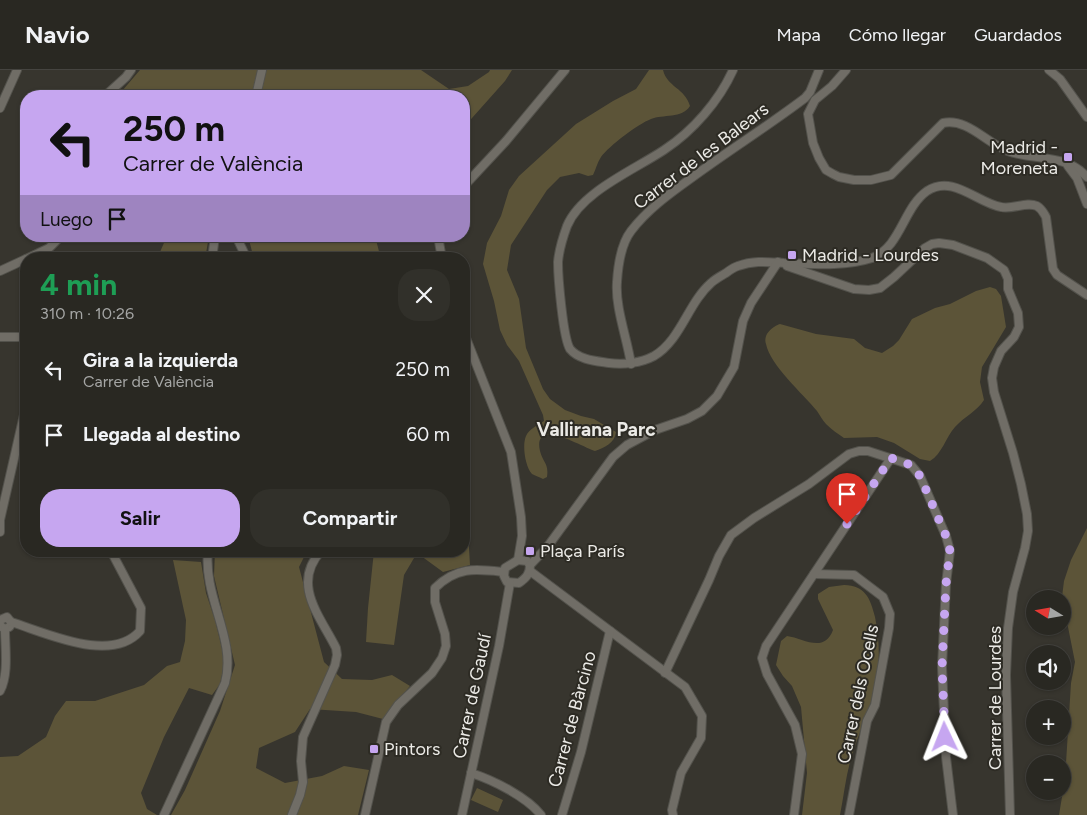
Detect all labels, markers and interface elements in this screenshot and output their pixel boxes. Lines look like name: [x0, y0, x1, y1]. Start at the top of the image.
text: Navio: [25, 20, 90, 49]
text: Mapa: [776, 24, 821, 46]
text: Cómo llegar: [849, 24, 946, 46]
text: Guardados: [974, 24, 1062, 46]
street label: Carrer de les Balears: [629, 98, 773, 214]
text: 250 m: [123, 108, 225, 150]
icon: left: [40, 110, 105, 175]
place label: Madrid - Moreneta: [981, 136, 1058, 179]
text: Carrer de València: [123, 150, 303, 177]
marker: Madrid - Moreneta: [1062, 151, 1074, 163]
icon: arrive: [103, 205, 131, 233]
text: Luego: [40, 208, 93, 231]
place label: Madrid - Lourdes: [802, 244, 939, 266]
marker: Madrid - Lourdes: [786, 249, 798, 261]
text: 4 min: [40, 266, 117, 303]
button: close: [398, 269, 450, 321]
text: 310 m · 10:26: [40, 304, 134, 323]
text: Gira a la izquierda: [83, 349, 238, 372]
icon: left: [40, 356, 68, 384]
text: 250 m: [395, 358, 450, 381]
text: Carrer de València: [83, 372, 214, 391]
district label: Vallirana Parc: [536, 418, 656, 441]
icon: arrive: [40, 421, 68, 449]
text: Llegada al destino: [83, 423, 240, 446]
text: 60 m: [406, 423, 450, 446]
pin: [826, 473, 868, 524]
icon: arrive: [833, 480, 861, 508]
button: Salir: [40, 489, 240, 547]
button: Compartir: [250, 489, 450, 547]
place label: Plaça París: [540, 540, 625, 562]
marker: Plaça París: [524, 545, 536, 557]
north arrow: [1026, 590, 1071, 635]
map controls: [1026, 590, 1071, 800]
street label: Carrer dels Ocells: [833, 622, 883, 766]
street label: Carrer de Lourdes: [984, 626, 1006, 770]
street label: Carrer de Gaudí: [448, 631, 496, 760]
button: sound: [1026, 645, 1071, 690]
street label: Carrer de Bàrcino: [543, 648, 601, 790]
button: +: [1026, 700, 1071, 745]
position arrow: [918, 710, 970, 762]
place label: Pintors: [384, 738, 440, 760]
marker: Pintors: [368, 743, 380, 755]
button: −: [1026, 755, 1071, 800]

